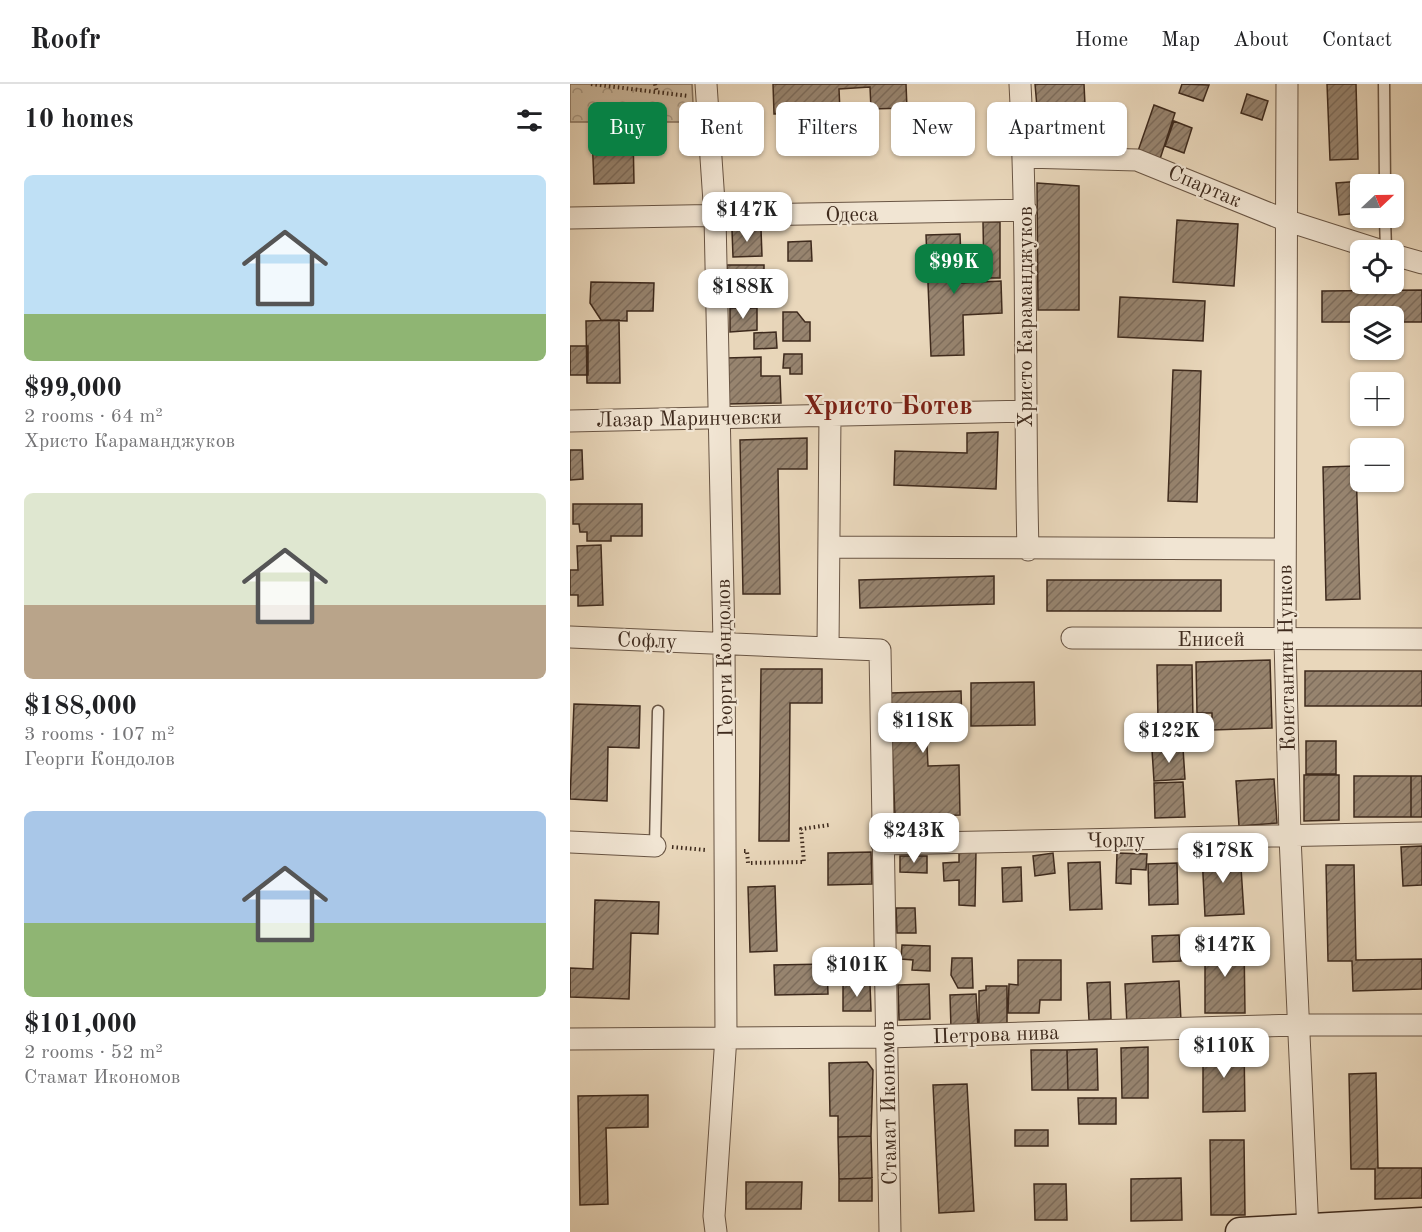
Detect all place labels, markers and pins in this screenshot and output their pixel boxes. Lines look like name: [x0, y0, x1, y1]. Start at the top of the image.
pin: $147K: [705, 192, 789, 243]
pin: $99K: [918, 244, 990, 295]
pin: $188K: [701, 269, 785, 320]
pin: $118K: [881, 703, 965, 754]
pin: $122K: [1127, 713, 1211, 764]
pin: $243K: [872, 813, 956, 864]
pin: $178K: [1181, 833, 1265, 884]
pin: $147K: [1183, 927, 1267, 978]
pin: $101K: [815, 947, 899, 998]
pin: $110K: [1182, 1028, 1266, 1079]

